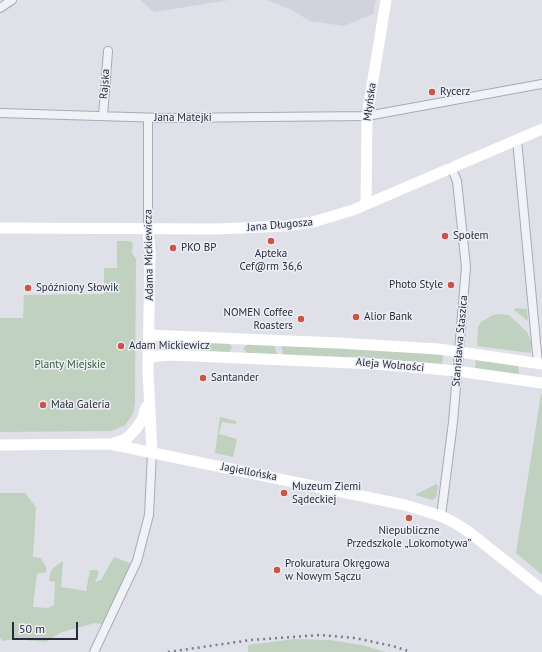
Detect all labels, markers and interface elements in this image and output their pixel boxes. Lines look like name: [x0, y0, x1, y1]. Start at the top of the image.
street label: Rajska: [97, 68, 113, 100]
street label: Młyńska: [361, 82, 379, 122]
place label: Rycerz: [440, 85, 470, 99]
marker: Rycerz: [427, 87, 437, 97]
street label: Jana Matejki: [154, 111, 212, 125]
street label: Adama Mickiewicza: [142, 209, 156, 301]
street label: Jana Długosza: [246, 216, 314, 234]
place label: Społem: [453, 229, 488, 243]
marker: Społem: [440, 231, 450, 241]
marker: Apteka Cef@rm 36,6: [266, 236, 276, 246]
place label: PKO BP: [181, 241, 216, 255]
marker: PKO BP: [168, 243, 178, 253]
place label: Apteka Cef@rm 36,6: [240, 247, 302, 273]
place label: Photo Style: [389, 278, 443, 292]
marker: Photo Style: [446, 280, 456, 290]
place label: Spóźniony Słowik: [36, 281, 118, 295]
marker: Spóźniony Słowik: [23, 283, 33, 293]
street label: Stanisława Staszica: [449, 295, 471, 387]
place label: NOMEN Coffee Roasters: [224, 306, 293, 332]
place label: Alior Bank: [364, 310, 412, 324]
marker: Alior Bank: [351, 312, 361, 322]
marker: NOMEN Coffee Roasters: [296, 314, 306, 324]
place label: Adam Mickiewicz: [129, 339, 210, 353]
marker: Adam Mickiewicz: [116, 341, 126, 351]
street label: Aleja Wolności: [355, 355, 425, 375]
park label: Planty Miejskie: [34, 358, 106, 372]
place label: Santander: [211, 371, 259, 385]
marker: Santander: [198, 373, 208, 383]
place label: Mała Galeria: [51, 398, 110, 412]
marker: Mała Galeria: [38, 400, 48, 410]
street label: Jagiellońska: [220, 460, 278, 484]
place label: Muzeum Ziemi Sądeckiej: [292, 480, 361, 506]
marker: Muzeum Ziemi Sądeckiej: [279, 488, 289, 498]
marker: Niepubliczne Przedszkole „Lokomotywa”: [404, 513, 414, 523]
place label: Niepubliczne Przedszkole „Lokomotywa”: [347, 524, 471, 550]
place label: Prokuratura Okręgowa w Nowym Sączu: [285, 557, 390, 583]
marker: Prokuratura Okręgowa w Nowym Sączu: [272, 565, 282, 575]
scale bar: [14, 614, 80, 640]
text: 50 m: [19, 621, 45, 636]

